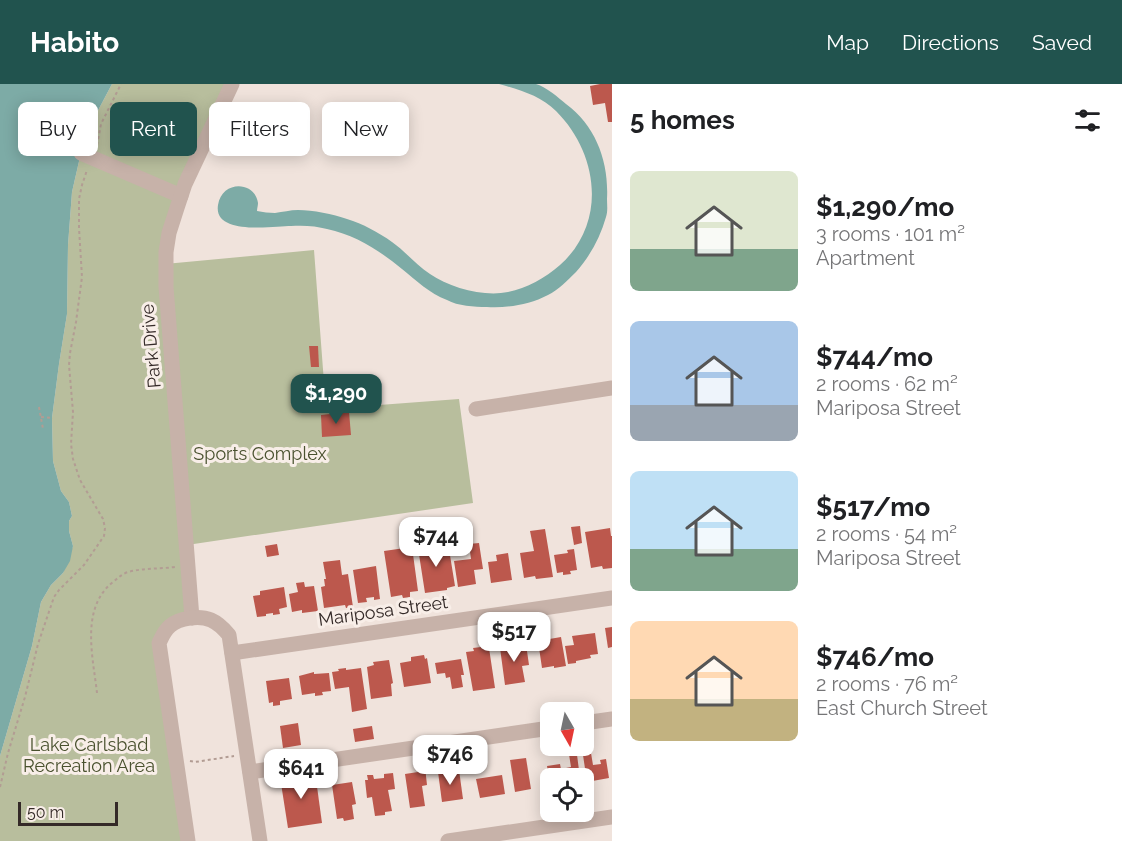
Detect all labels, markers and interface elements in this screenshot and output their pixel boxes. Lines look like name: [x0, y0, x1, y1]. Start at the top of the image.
text: Habito: [30, 26, 119, 59]
text: Map: [826, 30, 869, 55]
text: Directions: [902, 30, 999, 55]
text: Saved: [1032, 30, 1092, 55]
chip: Buy: [18, 102, 98, 156]
chip: Rent: [110, 102, 197, 156]
chip: Filters: [209, 102, 310, 156]
chip: New: [322, 102, 409, 156]
icon: filters: [1071, 104, 1104, 137]
text: 5 homes: [630, 105, 735, 135]
text: $1,290/mo: [816, 192, 954, 222]
icon: home: [678, 195, 750, 267]
text: 3 rooms · 101 m²: [816, 222, 965, 246]
text: Apartment: [816, 246, 915, 270]
street label: Park Drive: [136, 303, 165, 389]
text: $744/mo: [816, 342, 933, 372]
icon: home: [678, 345, 750, 417]
text: 2 rooms · 62 m²: [816, 372, 958, 396]
pin: $1,290: [287, 374, 385, 425]
text: $1,290: [305, 381, 367, 405]
text: Mariposa Street: [816, 396, 961, 420]
park label: Sports Complex: [193, 443, 327, 464]
text: $517/mo: [816, 492, 930, 522]
icon: home: [678, 495, 750, 567]
pin: $744: [400, 517, 472, 568]
text: 2 rooms · 54 m²: [816, 522, 957, 546]
text: $744: [413, 524, 459, 548]
text: Mariposa Street: [816, 546, 961, 570]
street label: Mariposa Street: [317, 591, 449, 630]
pin: $517: [478, 612, 550, 663]
text: $517: [492, 619, 536, 643]
text: $746/mo: [816, 642, 934, 672]
icon: home: [678, 645, 750, 717]
text: 2 rooms · 76 m²: [816, 672, 958, 696]
text: East Church Street: [816, 696, 988, 720]
north arrow: [540, 702, 594, 756]
map controls: [540, 702, 594, 822]
park label: Lake Carlsbad Recreation Area: [23, 734, 155, 776]
pin: $746: [414, 735, 486, 786]
text: $746: [427, 742, 473, 766]
pin: $641: [265, 749, 337, 800]
text: $641: [278, 756, 324, 780]
button: locate: [540, 768, 594, 822]
scale bar: [18, 799, 118, 826]
text: 50 m: [27, 803, 64, 822]

